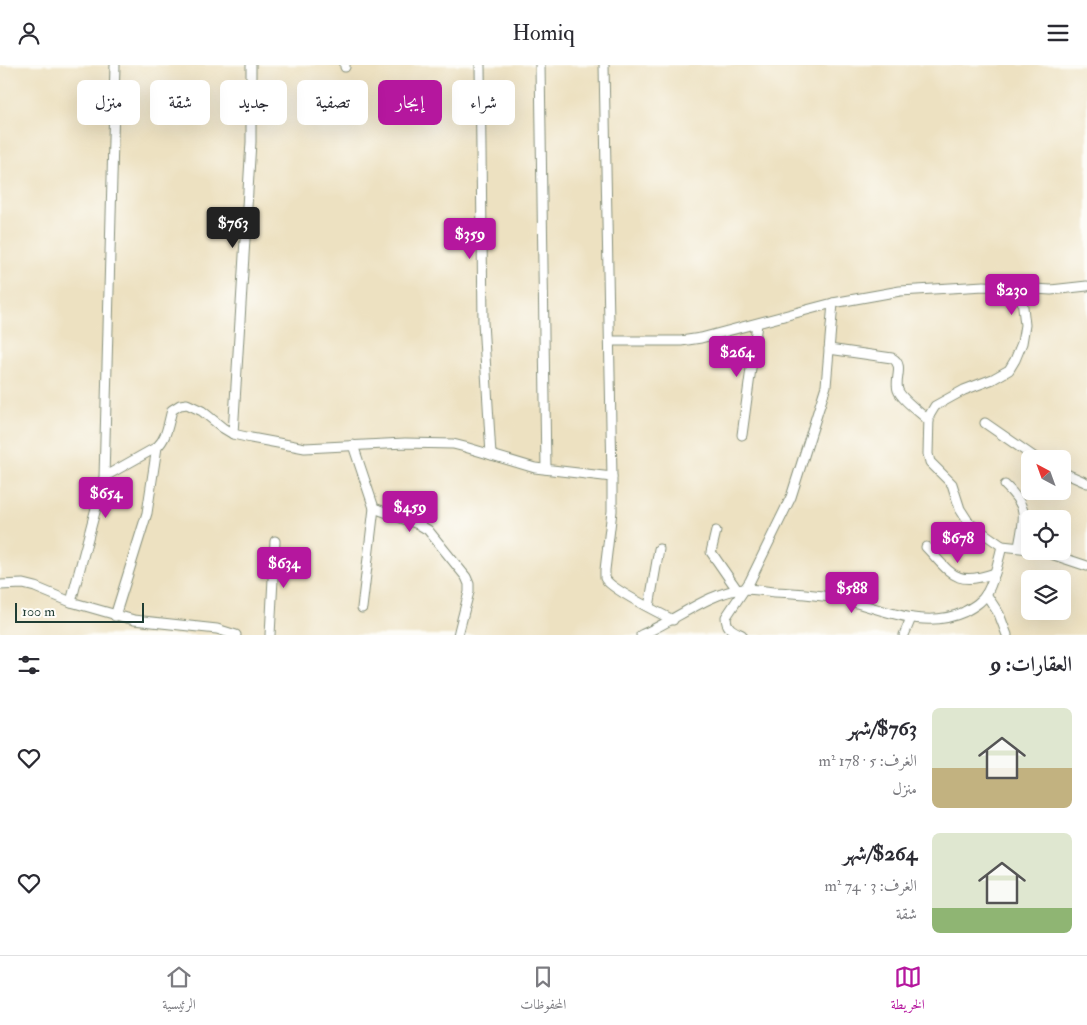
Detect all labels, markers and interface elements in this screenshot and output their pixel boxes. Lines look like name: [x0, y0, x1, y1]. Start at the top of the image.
icon: person: [15, 19, 43, 47]
text: Homiq: [512, 19, 575, 47]
icon: menu: [1044, 19, 1072, 47]
chip: منزل: [77, 80, 140, 125]
chip: شقة: [150, 80, 210, 125]
chip: جديد: [220, 80, 287, 125]
chip: تصفية: [297, 80, 368, 125]
chip: إيجار: [378, 80, 442, 125]
chip: شراء: [452, 80, 515, 125]
pin: $763: [203, 207, 263, 249]
text: $763: [218, 213, 248, 233]
pin: $359: [440, 217, 500, 260]
text: $359: [455, 224, 485, 244]
pin: $230: [982, 273, 1042, 316]
text: $230: [996, 280, 1028, 300]
pin: $264: [707, 335, 767, 378]
text: $264: [720, 342, 754, 362]
north arrow: [1021, 450, 1071, 500]
map controls: [1021, 450, 1071, 620]
pin: $654: [76, 477, 136, 519]
text: $654: [90, 483, 122, 503]
pin: $459: [380, 491, 440, 533]
text: $459: [394, 497, 426, 517]
button: locate: [1021, 510, 1071, 560]
pin: $678: [928, 521, 988, 564]
text: $678: [942, 528, 974, 548]
pin: $634: [254, 547, 314, 589]
text: $634: [268, 553, 300, 573]
button: layers: [1021, 570, 1071, 620]
pin: $588: [822, 571, 882, 614]
text: $588: [836, 578, 868, 598]
scale bar: [15, 600, 144, 623]
text: 100 m: [22, 603, 55, 620]
icon: filters: [15, 651, 43, 679]
text: العقارات: 9: [991, 651, 1072, 678]
text: $763/شهر: [847, 715, 917, 742]
icon: home: [972, 728, 1032, 788]
icon: heart: [15, 744, 43, 772]
text: الغرف: 5 · 178 m²: [819, 751, 917, 771]
text: منزل: [892, 779, 917, 799]
text: $264/شهر: [843, 840, 917, 867]
icon: home: [972, 853, 1032, 913]
icon: heart: [15, 869, 43, 897]
text: الغرف: 3 · 74 m²: [824, 876, 917, 896]
text: شقة: [896, 904, 917, 924]
tab: الرئيسية: [162, 963, 196, 1018]
tab: المحفوظات: [520, 963, 566, 1018]
tab: الخريطة: [891, 963, 925, 1018]

